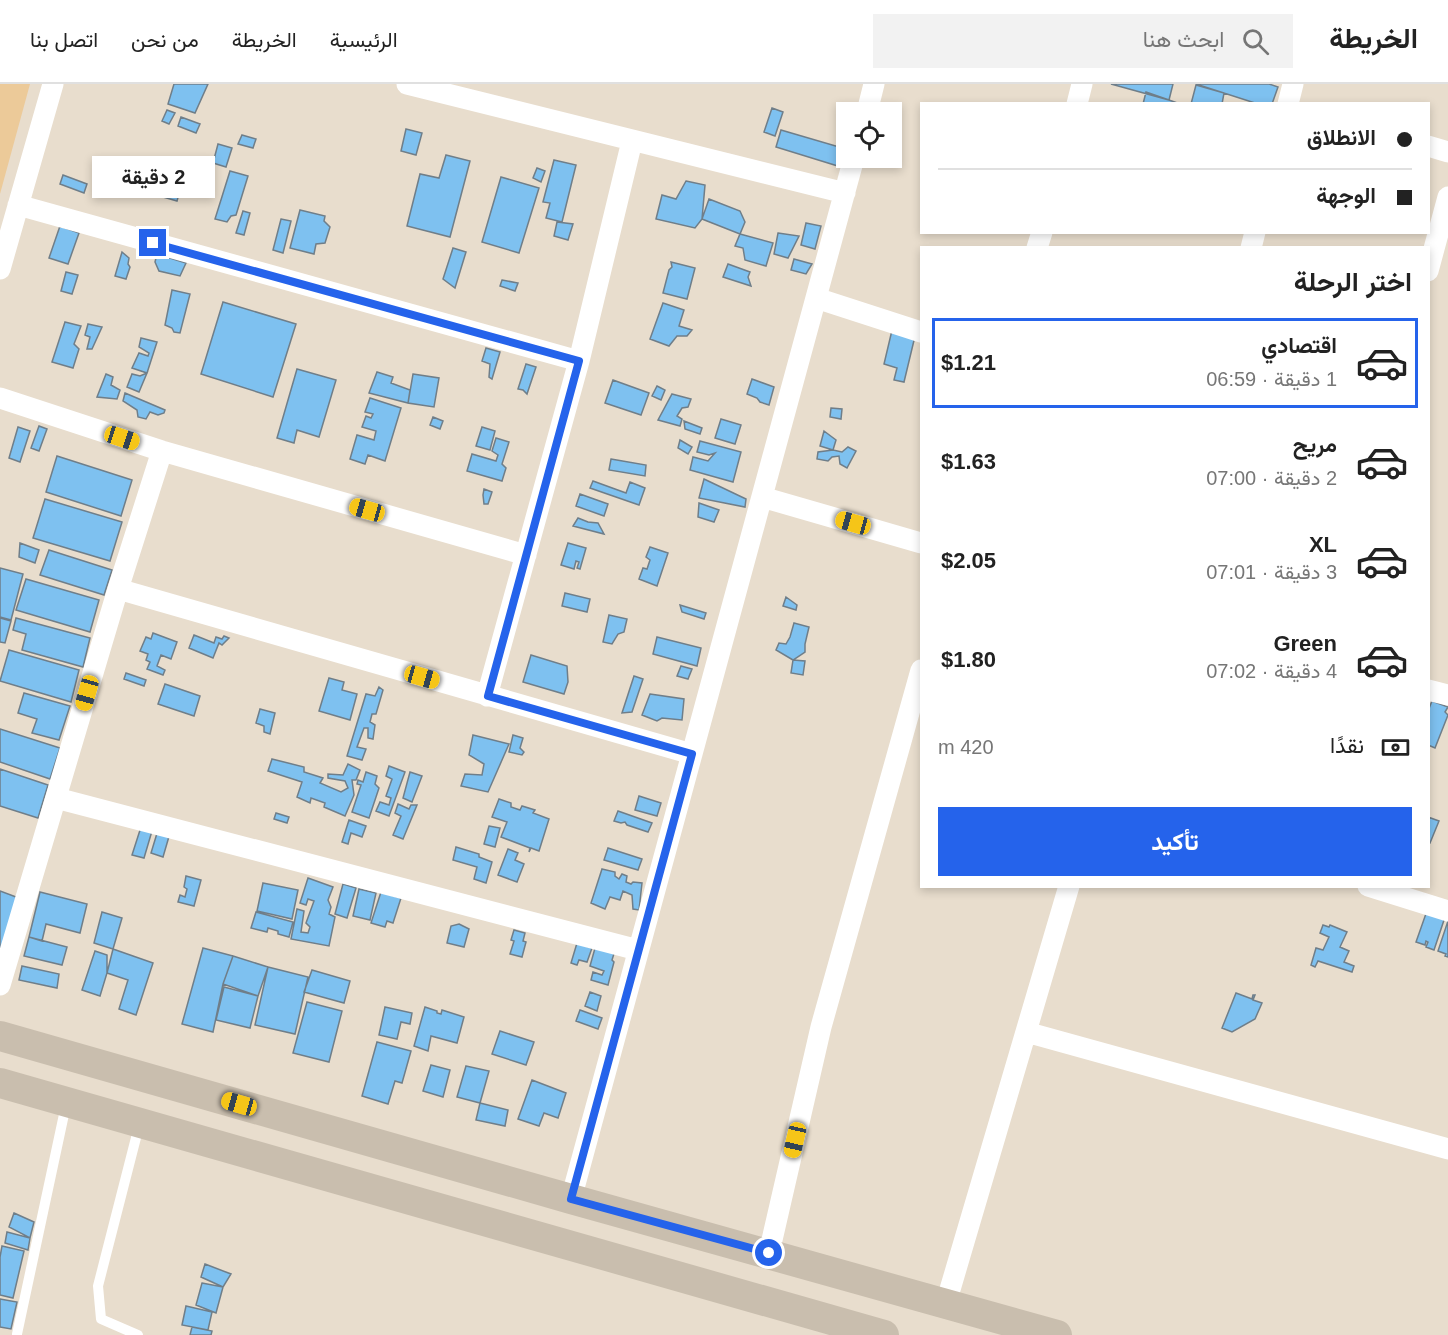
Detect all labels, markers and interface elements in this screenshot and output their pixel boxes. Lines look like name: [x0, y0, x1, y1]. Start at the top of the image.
search box: [873, 14, 1293, 68]
text: الخريطة: [1329, 23, 1418, 54]
icon: search: [1239, 25, 1272, 58]
text: ابحث هنا: [1143, 27, 1224, 52]
text: اتصل بنا: [30, 28, 98, 51]
text: من نحن: [131, 28, 199, 51]
text: الخريطة: [232, 28, 297, 51]
text: الرئيسية: [330, 28, 398, 51]
map controls: [836, 102, 902, 168]
button: locate: [836, 102, 902, 168]
text: الانطلاق: [1307, 125, 1376, 150]
callout: 2 دقيقة: [92, 156, 214, 198]
text: 2 دقيقة: [122, 166, 185, 188]
text: الوجهة: [1316, 183, 1376, 208]
route end: [139, 229, 166, 256]
text: اختر الرحلة: [1294, 267, 1412, 297]
text: اقتصادي: [1261, 333, 1337, 358]
icon: car: [1355, 336, 1409, 390]
text: $1.21: [941, 350, 996, 375]
text: 1 دقيقة · 06:59: [1206, 368, 1337, 390]
car: [102, 424, 142, 452]
text: مريح: [1293, 432, 1337, 457]
icon: car: [1355, 435, 1409, 489]
text: $1.63: [941, 449, 996, 474]
text: 2 دقيقة · 07:00: [1206, 467, 1337, 489]
car: [347, 496, 387, 524]
car: [833, 509, 873, 537]
text: XL: [1309, 532, 1337, 557]
icon: car: [1355, 534, 1409, 588]
text: $2.05: [941, 548, 996, 573]
text: 3 دقيقة · 07:01: [1206, 561, 1337, 583]
text: Green: [1273, 631, 1337, 656]
icon: car: [1355, 633, 1409, 687]
text: $1.80: [941, 647, 996, 672]
text: 4 دقيقة · 07:02: [1206, 660, 1337, 682]
car: [402, 663, 442, 691]
car: [73, 673, 101, 713]
icon: cash: [1379, 731, 1412, 764]
text: نقدًا: [1330, 733, 1364, 758]
text: 420 m: [938, 736, 994, 758]
button: تأكيد: [938, 807, 1412, 876]
car: [219, 1090, 259, 1118]
car: [782, 1120, 808, 1160]
route start: [755, 1239, 782, 1266]

